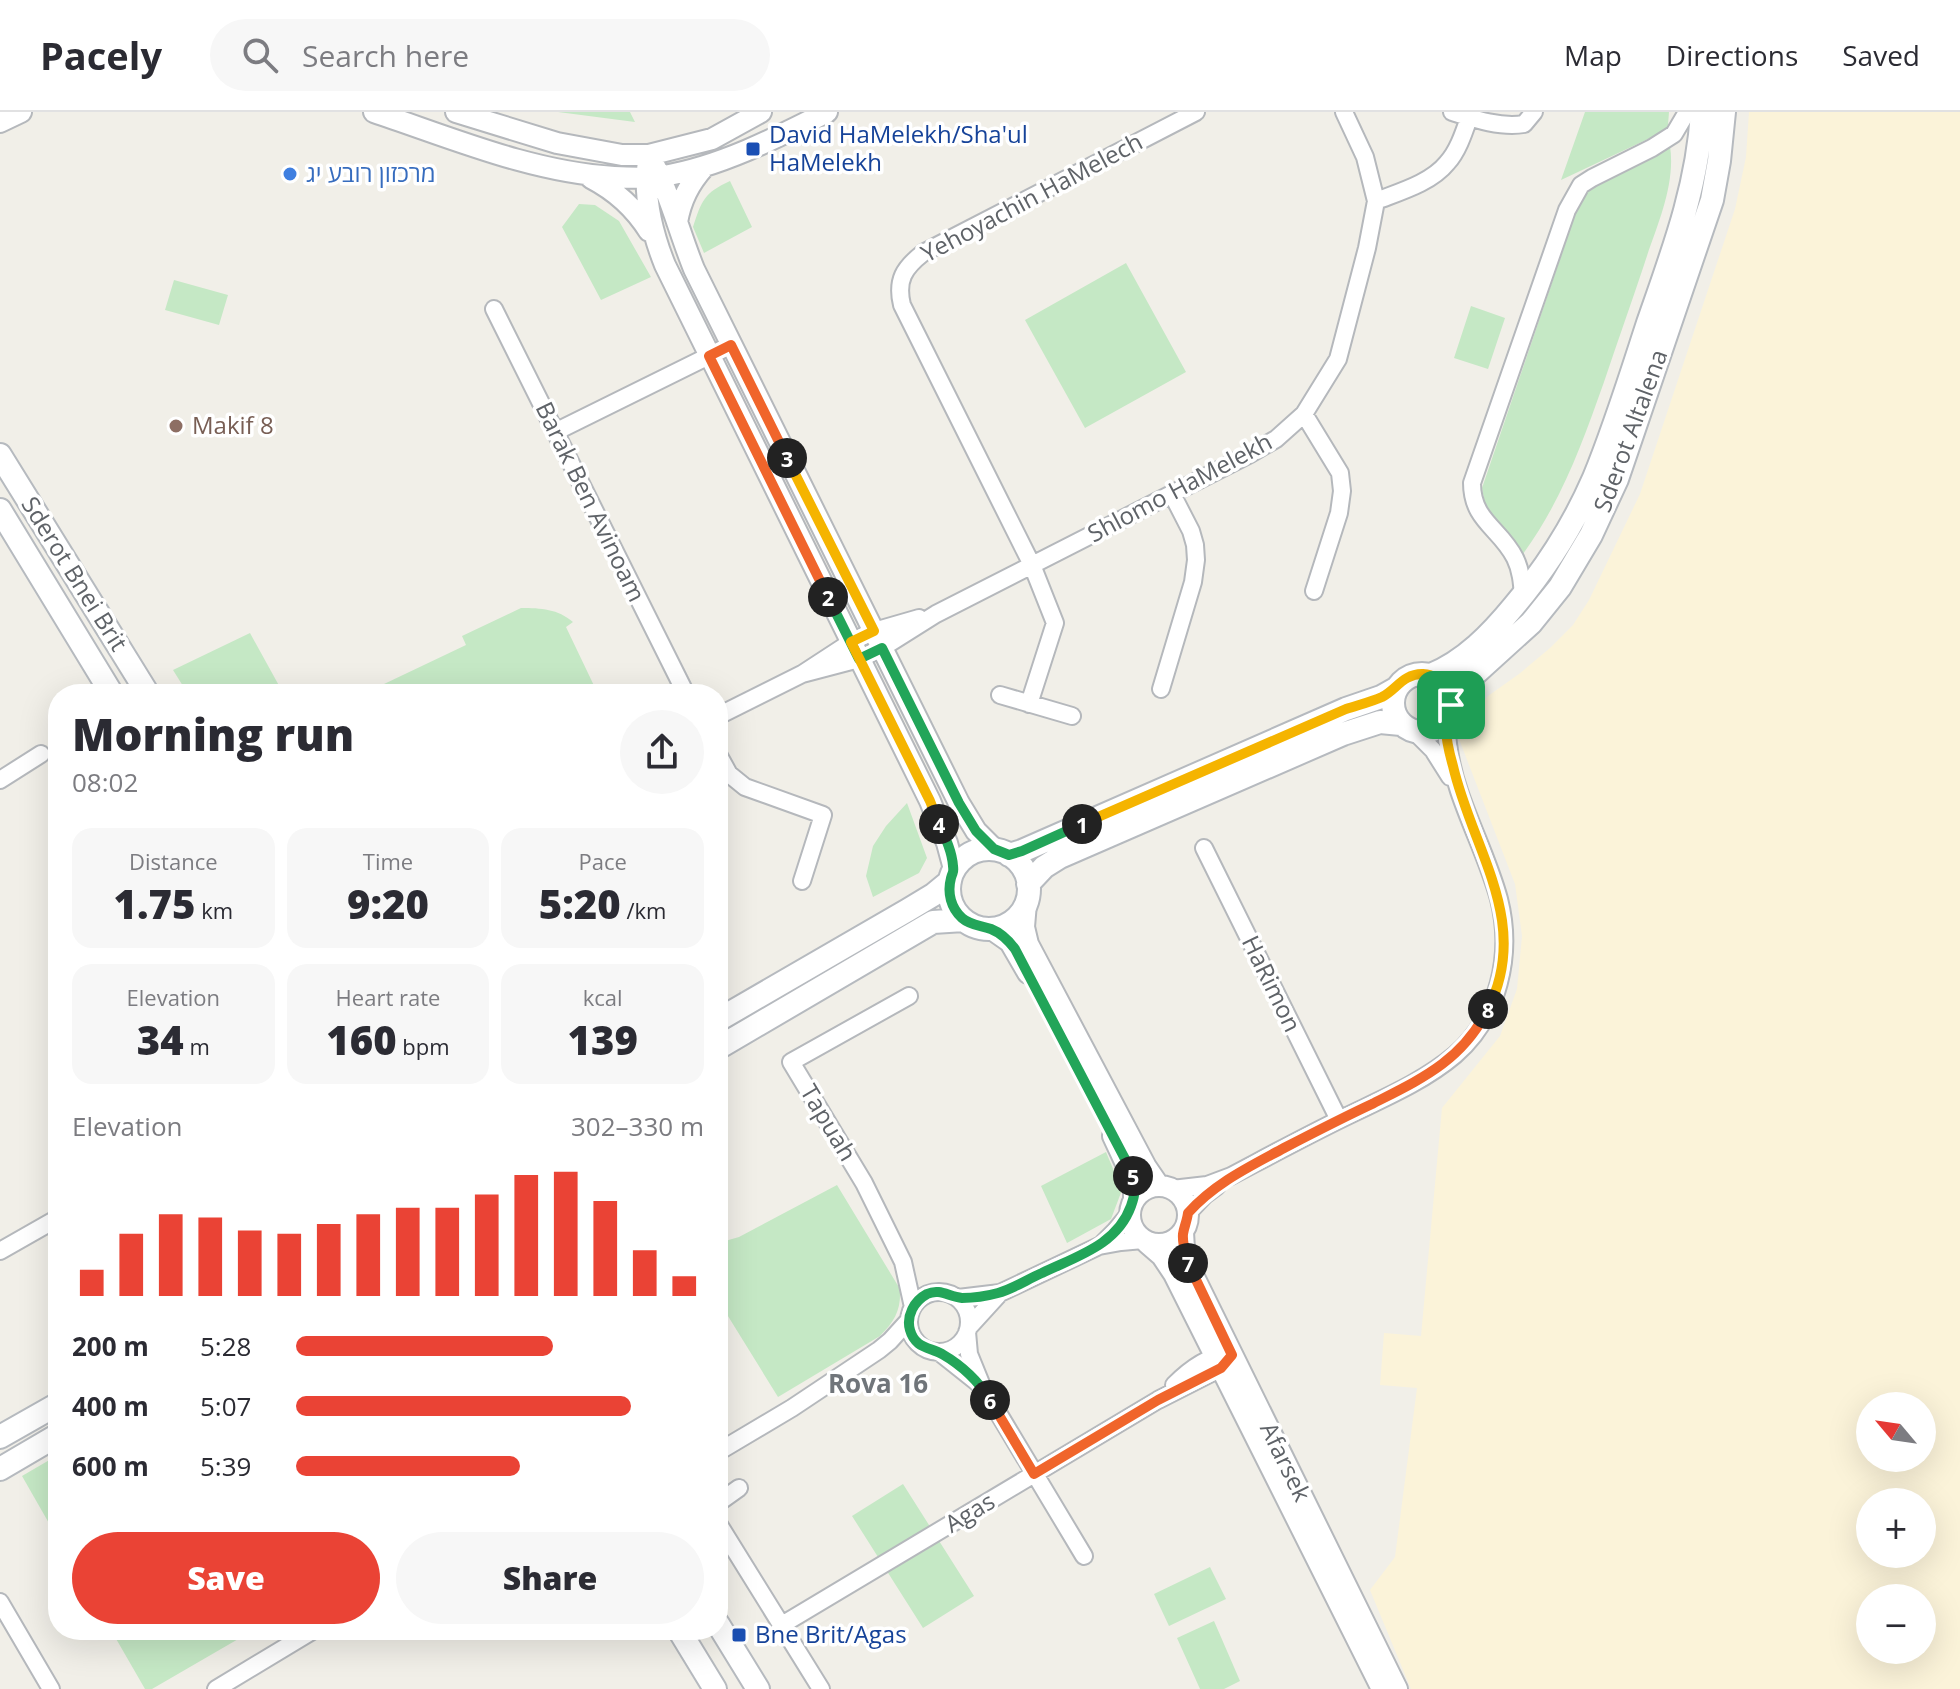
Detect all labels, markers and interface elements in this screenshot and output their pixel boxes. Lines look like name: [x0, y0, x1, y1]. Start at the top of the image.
search box: [210, 19, 770, 91]
text: Pacely: [40, 29, 162, 81]
icon: search: [238, 33, 282, 77]
text: Search here: [302, 35, 469, 76]
text: Map: [1564, 36, 1622, 74]
text: Directions: [1666, 36, 1798, 74]
text: Saved: [1842, 36, 1920, 74]
place label: David HaMelekh/Sha'ul HaMelekh: [769, 117, 1028, 178]
street label: Yehoyachin HaMelech: [915, 124, 1148, 269]
marker: David HaMelekh/Sha'ul HaMelekh: [744, 140, 762, 158]
place label: מרכזון רובע יג: [306, 156, 436, 189]
marker: מרכזון רובע יג: [281, 165, 299, 183]
street label: Sderot Altalena: [1585, 344, 1674, 517]
street label: Barak Ben Avinoam: [529, 396, 654, 607]
place label: Makif 8: [192, 408, 274, 441]
marker: Makif 8: [167, 417, 185, 435]
street label: Shlomo HaMelekh: [1081, 424, 1277, 549]
pin: 3: [767, 438, 807, 478]
text: 3: [781, 443, 793, 473]
street label: Sderot Bnei Brit: [15, 490, 136, 657]
pin: 2: [808, 577, 848, 617]
text: 2: [822, 582, 834, 612]
pin: [1417, 671, 1485, 739]
icon: arrive: [1429, 683, 1473, 727]
text: Morning run: [72, 704, 354, 764]
button: share: [620, 710, 704, 794]
text: 08:02: [72, 764, 138, 800]
pin: 4: [919, 804, 959, 844]
pin: 1: [1062, 804, 1102, 844]
text: 4: [933, 809, 945, 839]
text: 1: [1076, 809, 1088, 839]
text: Distance: [129, 846, 218, 876]
text: Time: [363, 846, 413, 876]
text: Pace: [578, 846, 627, 876]
text: 1.75: [114, 876, 195, 931]
text: 9:20: [347, 876, 429, 931]
text: 5:20: [539, 876, 621, 931]
text: km: [195, 895, 233, 925]
text: /km: [621, 895, 666, 925]
street label: HaRimon: [1235, 930, 1310, 1037]
text: Elevation: [127, 982, 220, 1012]
text: Heart rate: [336, 982, 440, 1012]
text: kcal: [583, 982, 623, 1012]
pin: 8: [1468, 989, 1508, 1029]
text: 8: [1482, 994, 1494, 1024]
text: 34: [137, 1012, 184, 1067]
text: 160: [326, 1012, 397, 1067]
text: 139: [568, 1012, 638, 1067]
text: m: [184, 1031, 210, 1061]
text: bpm: [397, 1031, 450, 1061]
street label: Tapuah: [794, 1078, 865, 1167]
text: Elevation: [72, 1108, 182, 1144]
text: 302–330 m: [571, 1108, 704, 1144]
pin: 5: [1113, 1156, 1153, 1196]
text: 5: [1127, 1161, 1139, 1191]
pin: 7: [1168, 1243, 1208, 1283]
text: 7: [1182, 1248, 1194, 1278]
text: 200 m: [72, 1328, 149, 1364]
text: 5:28: [200, 1328, 251, 1364]
district label: Rova 16: [828, 1365, 928, 1401]
pin: 6: [970, 1380, 1010, 1420]
text: 6: [984, 1385, 996, 1415]
text: 400 m: [72, 1388, 149, 1424]
text: 5:07: [200, 1388, 251, 1424]
north arrow: [1856, 1392, 1936, 1472]
map controls: [1856, 1392, 1936, 1664]
street label: Afarsek: [1253, 1416, 1320, 1507]
text: 600 m: [72, 1448, 149, 1484]
text: 5:39: [200, 1448, 251, 1484]
street label: Agas: [938, 1484, 1000, 1540]
button: +: [1856, 1488, 1936, 1568]
button: Save: [72, 1532, 380, 1624]
button: Share: [396, 1532, 704, 1624]
button: −: [1856, 1584, 1936, 1664]
place label: Bne Brit/Agas: [755, 1617, 907, 1650]
marker: Bne Brit/Agas: [730, 1626, 748, 1644]

